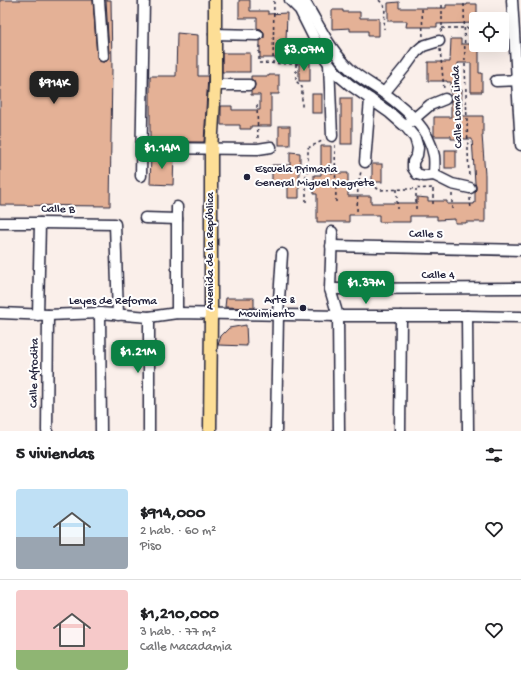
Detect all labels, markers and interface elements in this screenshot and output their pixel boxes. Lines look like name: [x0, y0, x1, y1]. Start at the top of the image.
map controls: [469, 12, 509, 52]
button: locate: [469, 12, 509, 52]
pin: $3.07M: [271, 38, 337, 72]
text: $3.07M: [284, 43, 324, 58]
street label: Calle Loma Linda: [450, 65, 466, 148]
pin: $914K: [26, 71, 82, 105]
text: $914K: [39, 76, 69, 91]
pin: $1.14M: [129, 136, 195, 170]
text: $1.14M: [144, 141, 180, 156]
place label: Escuela Primaria General Miguel Negrete: [255, 163, 375, 191]
marker: Escuela Primaria General Miguel Negrete: [242, 172, 252, 182]
street label: Avenida de la República: [204, 192, 218, 310]
street label: Calle B: [41, 203, 76, 217]
street label: Calle 5: [409, 228, 443, 242]
street label: Calle 4: [421, 269, 455, 283]
pin: $1.37M: [333, 271, 399, 305]
text: $1.37M: [347, 276, 385, 291]
place label: Arte & Movimiento: [238, 294, 295, 322]
street label: Leyes de Reforma: [69, 295, 157, 309]
marker: Arte & Movimiento: [298, 303, 308, 313]
street label: Calle Afrodita: [27, 338, 43, 408]
pin: $1.21M: [105, 340, 171, 374]
text: $1.21M: [120, 345, 156, 360]
icon: filters: [483, 444, 505, 466]
text: 5 viviendas: [16, 445, 94, 465]
text: $914,000: [140, 504, 205, 524]
icon: home: [48, 505, 96, 553]
icon: heart: [483, 518, 505, 540]
text: 2 hab. · 60 m²: [140, 524, 216, 539]
text: Piso: [140, 539, 162, 554]
text: $1,210,000: [140, 605, 219, 625]
icon: home: [48, 606, 96, 654]
icon: heart: [483, 619, 505, 641]
text: 3 hab. · 77 m²: [140, 625, 216, 640]
text: Calle Macadamia: [140, 640, 232, 655]

